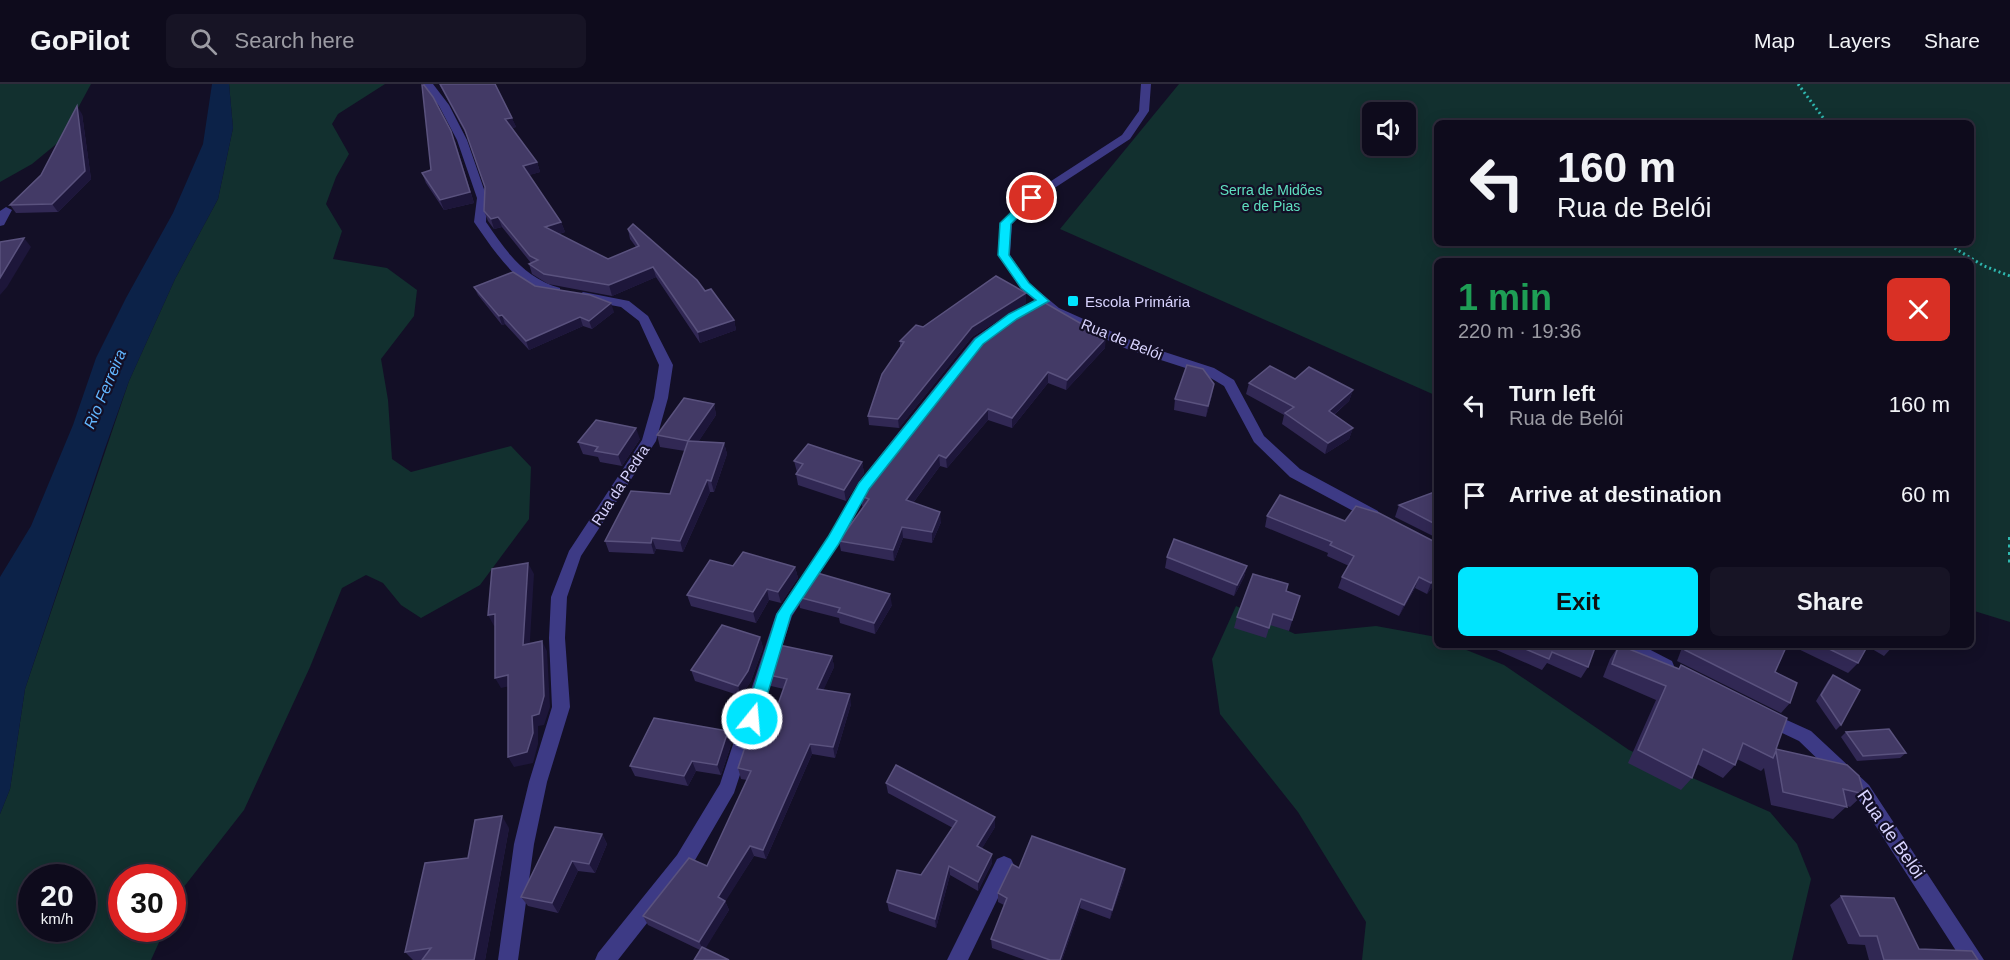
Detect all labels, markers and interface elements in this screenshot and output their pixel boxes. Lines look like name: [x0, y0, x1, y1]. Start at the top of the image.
search box: [166, 14, 586, 68]
text: GoPilot: [30, 25, 130, 56]
icon: search: [187, 25, 220, 58]
text: Search here: [235, 28, 354, 53]
text: Map: [1754, 29, 1795, 52]
text: Layers: [1828, 29, 1891, 52]
text: Share: [1924, 29, 1980, 52]
map controls: [1362, 102, 1416, 156]
button: sound: [1362, 102, 1416, 156]
icon: left: [1458, 144, 1536, 222]
text: 160 m: [1557, 144, 1676, 191]
pin: [1006, 172, 1057, 223]
icon: arrive: [1015, 181, 1048, 214]
park label: Serra de Midões e de Pias: [1220, 182, 1322, 214]
text: Rua de Belói: [1557, 193, 1712, 223]
text: 1 min: [1458, 277, 1552, 318]
button: close: [1887, 278, 1950, 341]
place label: Escola Primária: [1085, 293, 1191, 310]
marker: Escola Primária: [1066, 294, 1080, 308]
street label: Rua de Belói: [1079, 315, 1165, 363]
text: 220 m · 19:36: [1458, 320, 1581, 342]
water label: Rio Ferreira: [81, 347, 129, 431]
text: Turn left: [1509, 381, 1595, 406]
icon: left: [1458, 389, 1491, 422]
text: 160 m: [1889, 392, 1950, 417]
text: Rua de Belói: [1509, 407, 1624, 429]
street label: Rua da Pedra: [588, 441, 653, 528]
icon: arrive: [1458, 479, 1491, 512]
text: Arrive at destination: [1509, 482, 1722, 507]
text: 60 m: [1901, 482, 1950, 507]
button: Exit: [1458, 567, 1698, 636]
button: Share: [1710, 567, 1950, 636]
position arrow: [720, 687, 784, 751]
street label: Rua de Belói: [1853, 786, 1929, 882]
speed limit sign: 30: [108, 864, 186, 942]
text: 20: [40, 879, 74, 912]
text: km/h: [41, 910, 73, 927]

